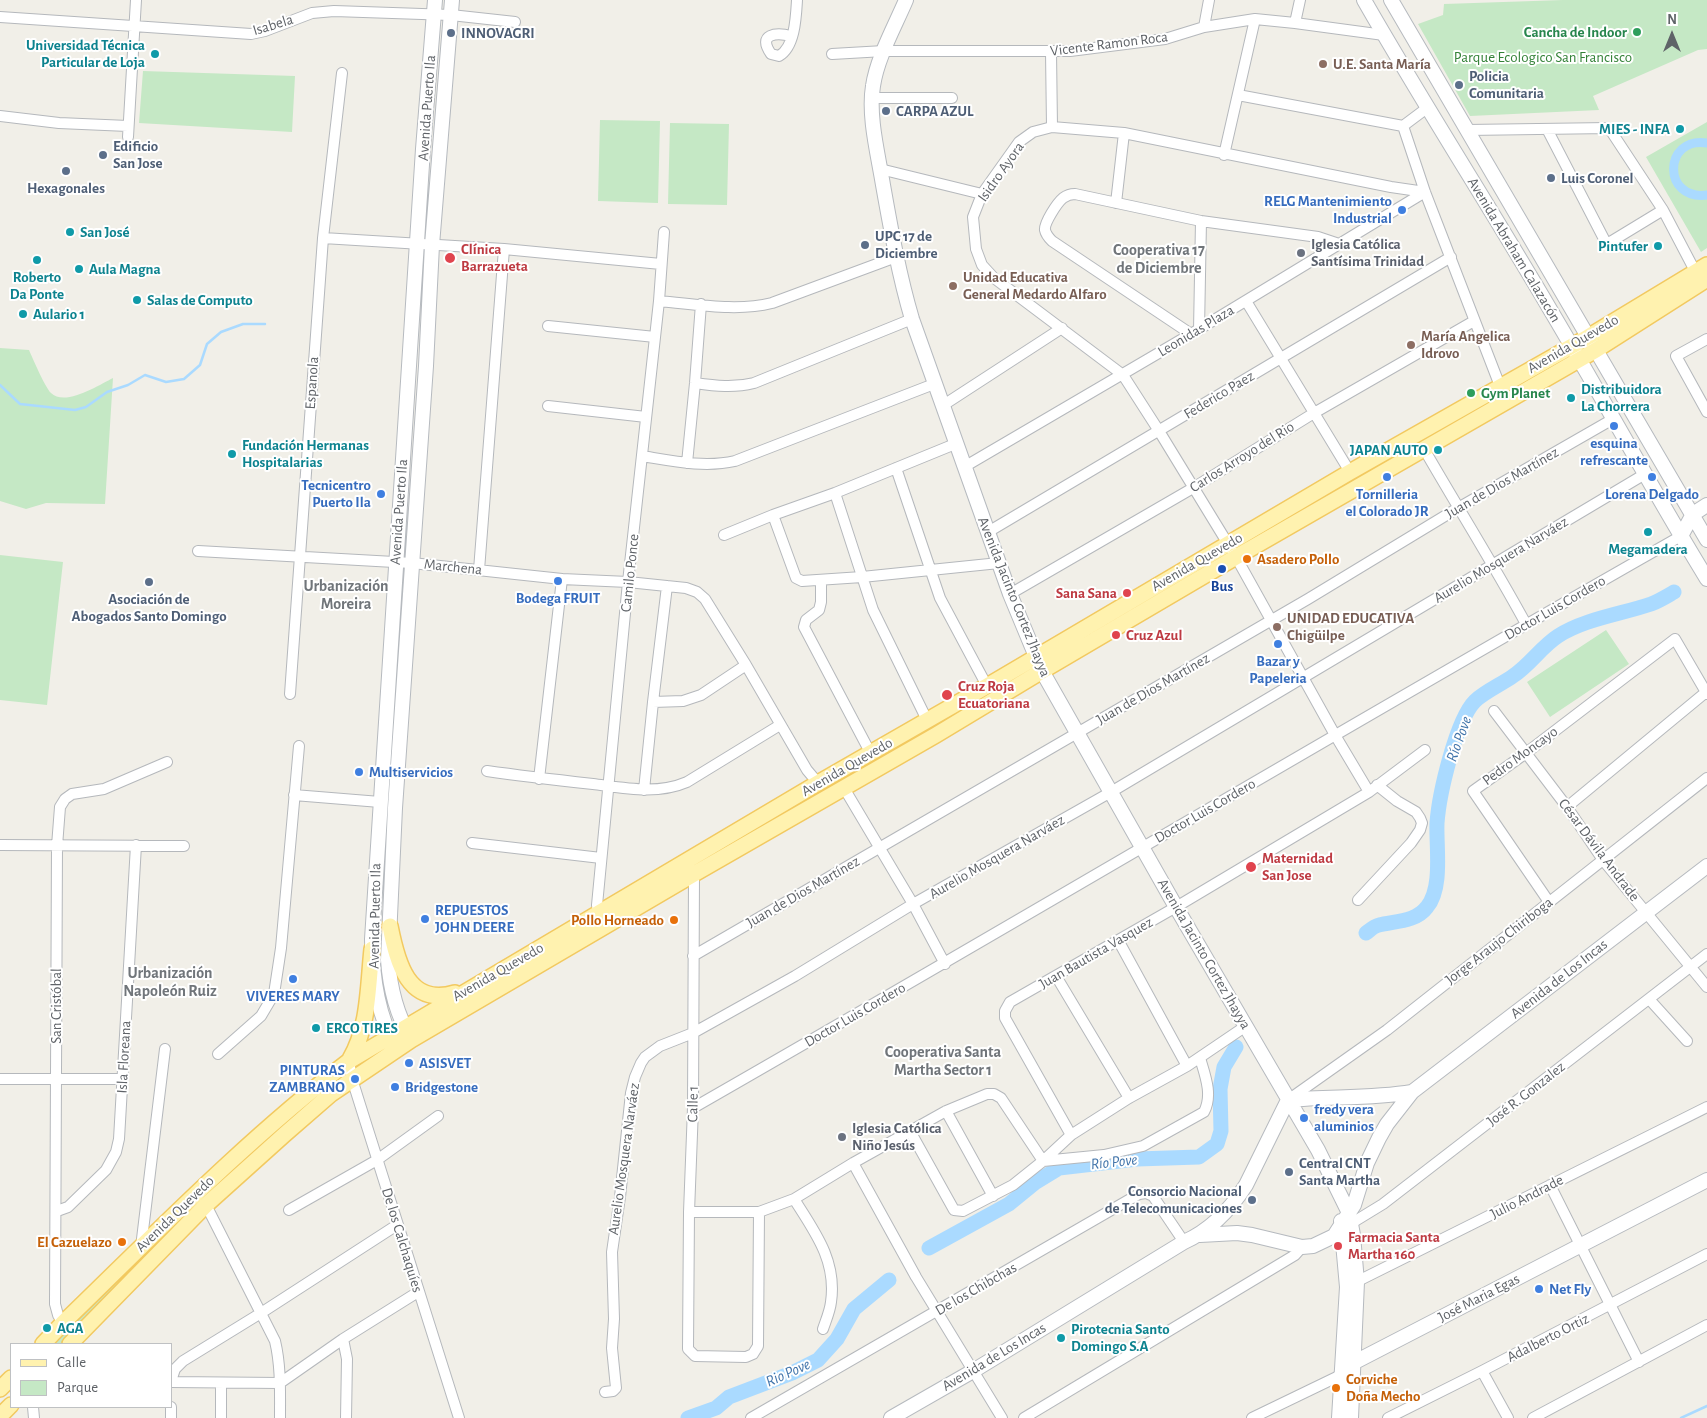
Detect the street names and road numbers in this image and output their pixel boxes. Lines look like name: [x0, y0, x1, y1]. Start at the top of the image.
street label: Isabela: [251, 10, 295, 40]
street label: Vicente Ramon Roca: [1049, 28, 1169, 60]
street label: Avenida Puerto Ila: [414, 54, 440, 162]
street label: Isidro Ayora: [974, 139, 1028, 205]
street label: Avenida Abraham Calazacón: [1464, 174, 1564, 326]
street label: Leonidas Plaza: [1155, 301, 1237, 361]
street label: Avenida Quevedo: [1524, 311, 1622, 377]
street label: Espanola: [301, 356, 323, 410]
street label: Federico Paez: [1180, 367, 1258, 423]
street label: Carlos Arroyo del Rio: [1186, 418, 1298, 496]
street label: Juan de Dios Martínez: [1442, 443, 1562, 523]
street label: Avenida Puerto Ila: [386, 458, 412, 566]
street label: Aurelio Mosquera Narváez: [1431, 513, 1571, 607]
street label: Avenida Jacinto Cortez Jhayya: [974, 514, 1054, 680]
street label: Avenida Quevedo: [1148, 529, 1246, 595]
street label: Camilo Ponce: [617, 533, 643, 613]
street label: Marchena: [423, 555, 483, 579]
street label: Doctor Luis Cordero: [1501, 572, 1609, 644]
street label: Juan de Dios Martínez: [1093, 649, 1213, 729]
street label: Pedro Moncayo: [1479, 723, 1561, 789]
street label: Avenida Quevedo: [798, 734, 896, 800]
street label: Doctor Luis Cordero: [1151, 775, 1259, 847]
street label: César Dávila Andrade: [1555, 795, 1643, 905]
street label: Aurelio Mosquera Narváez: [926, 811, 1068, 903]
street label: Juan de Dios Martínez: [743, 852, 863, 932]
street label: Avenida Puerto Ila: [365, 863, 385, 969]
street label: Avenida Jacinto Cortez Jhayya: [1153, 875, 1255, 1033]
street label: Jorge Araujo Chiriboga: [1442, 893, 1556, 989]
street label: Juan Bautista Vasquez: [1036, 913, 1156, 993]
street label: Avenida de Los Incas: [1507, 935, 1611, 1023]
street label: Avenida Quevedo: [449, 939, 547, 1005]
street label: San Cristóbal: [47, 968, 65, 1044]
street label: Doctor Luis Cordero: [801, 979, 909, 1051]
street label: Isla Floreana: [113, 1020, 135, 1094]
street label: José R. Gonzalez: [1483, 1058, 1569, 1130]
street label: Aurelio Mosquera Narváez: [604, 1082, 644, 1236]
street label: Calle 1: [684, 1086, 702, 1122]
street label: Julio Andrade: [1487, 1171, 1567, 1223]
street label: Avenida Quevedo: [132, 1172, 218, 1256]
street label: De los Calchaquíes: [378, 1185, 426, 1295]
street label: De los Chibchas: [932, 1258, 1020, 1320]
street label: José Maria Egas: [1435, 1270, 1523, 1326]
street label: Adalberto Ortiz: [1504, 1310, 1592, 1366]
street label: Avenida de Los Incas: [939, 1319, 1049, 1395]

